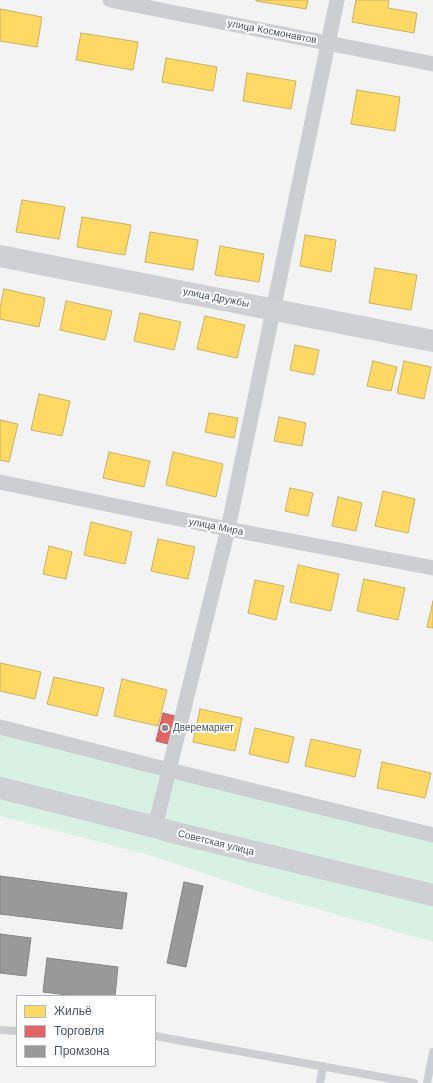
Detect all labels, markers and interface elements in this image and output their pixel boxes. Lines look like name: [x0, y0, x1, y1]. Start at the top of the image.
street label: улица Космонавтов: [226, 17, 318, 47]
street label: улица Дружбы: [182, 286, 250, 310]
street label: улица Мира: [188, 516, 244, 538]
place label: Дверемаркет: [173, 722, 234, 734]
marker: Дверемаркет: [160, 723, 170, 733]
street label: Советская улица: [176, 828, 256, 858]
legend: [16, 995, 156, 1067]
text: Жильё: [54, 1004, 92, 1018]
text: Торговля: [54, 1024, 104, 1038]
text: Промзона: [54, 1044, 109, 1058]

